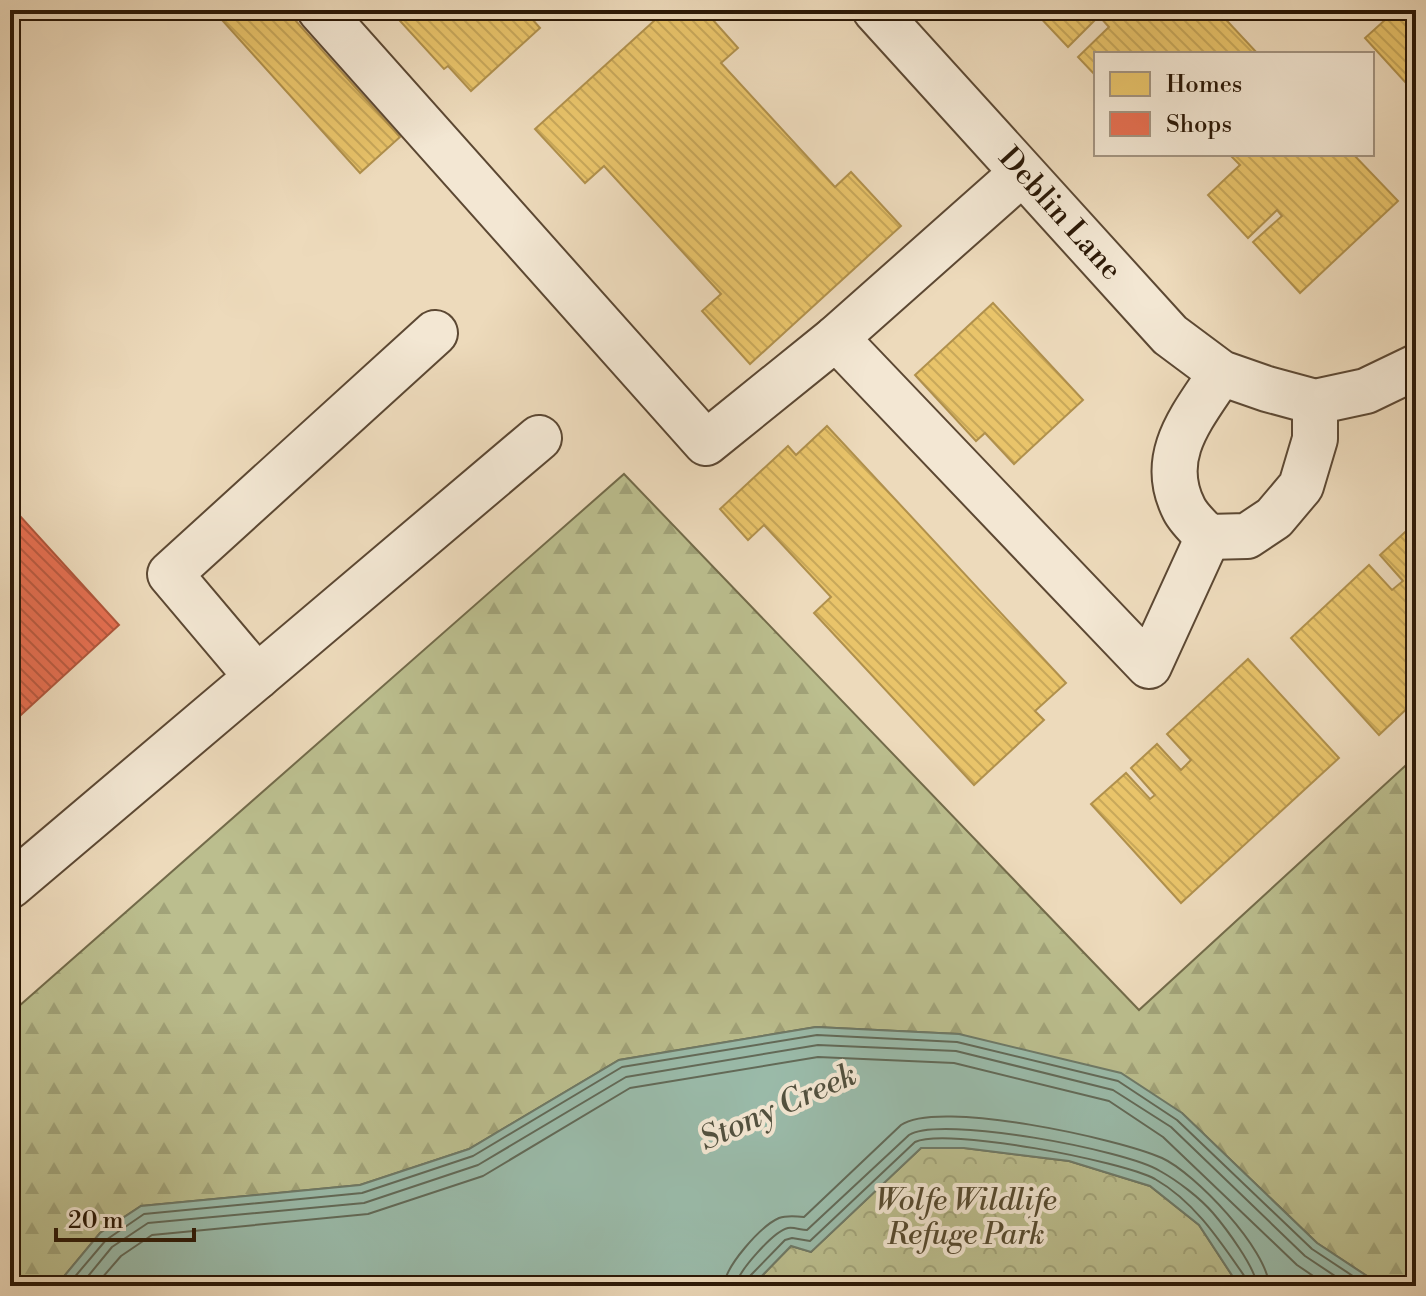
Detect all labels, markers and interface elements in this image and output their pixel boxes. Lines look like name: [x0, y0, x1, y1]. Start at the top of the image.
legend: [1094, 52, 1374, 156]
text: Homes: [1166, 70, 1242, 100]
text: Shops: [1166, 110, 1232, 140]
street label: Deblin Lane: [990, 139, 1130, 289]
water label: Stony Creek: [693, 1055, 863, 1159]
park label: Wolfe Wildlife Refuge Park: [875, 1182, 1057, 1254]
scale bar: [56, 1192, 194, 1242]
text: 20 m: [68, 1206, 124, 1236]

